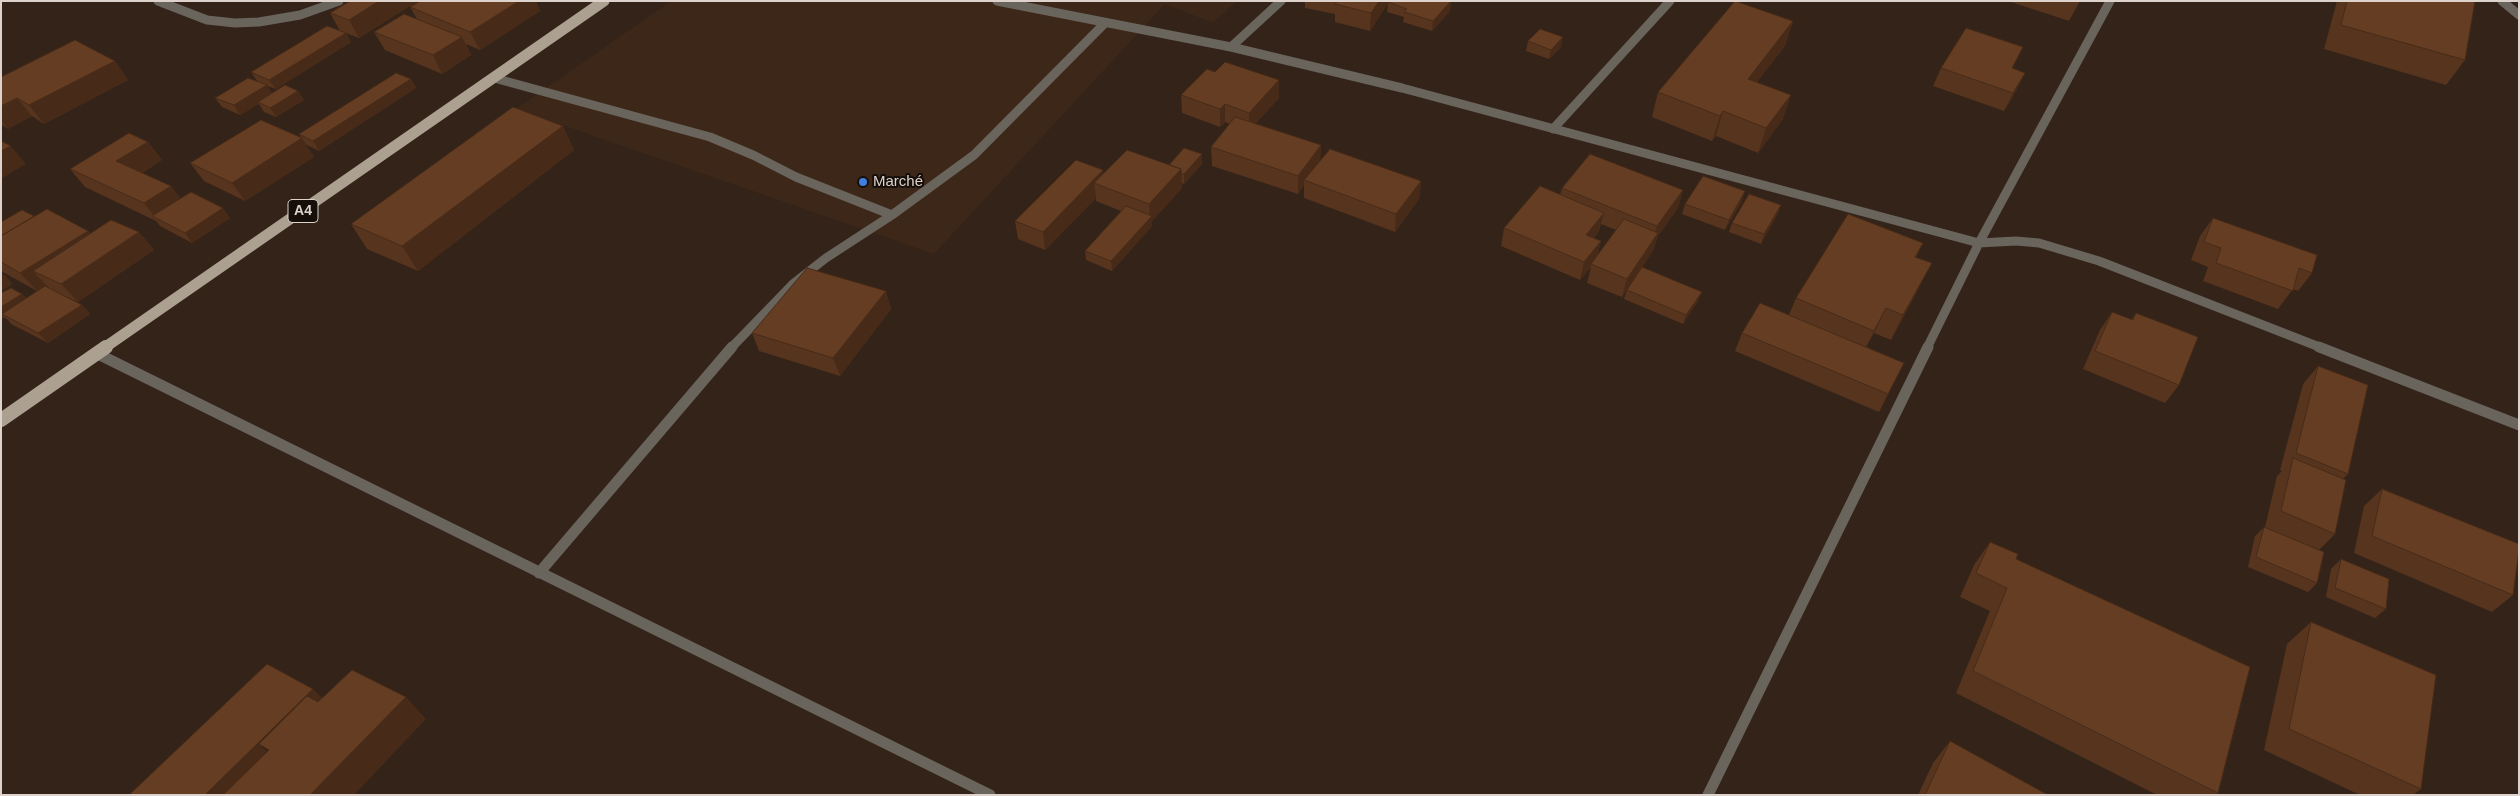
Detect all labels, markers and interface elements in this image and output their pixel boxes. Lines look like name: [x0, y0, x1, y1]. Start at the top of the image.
place label: Marché: [873, 173, 923, 191]
marker: Marché: [857, 176, 869, 188]
road number: A4: [288, 200, 318, 222]

